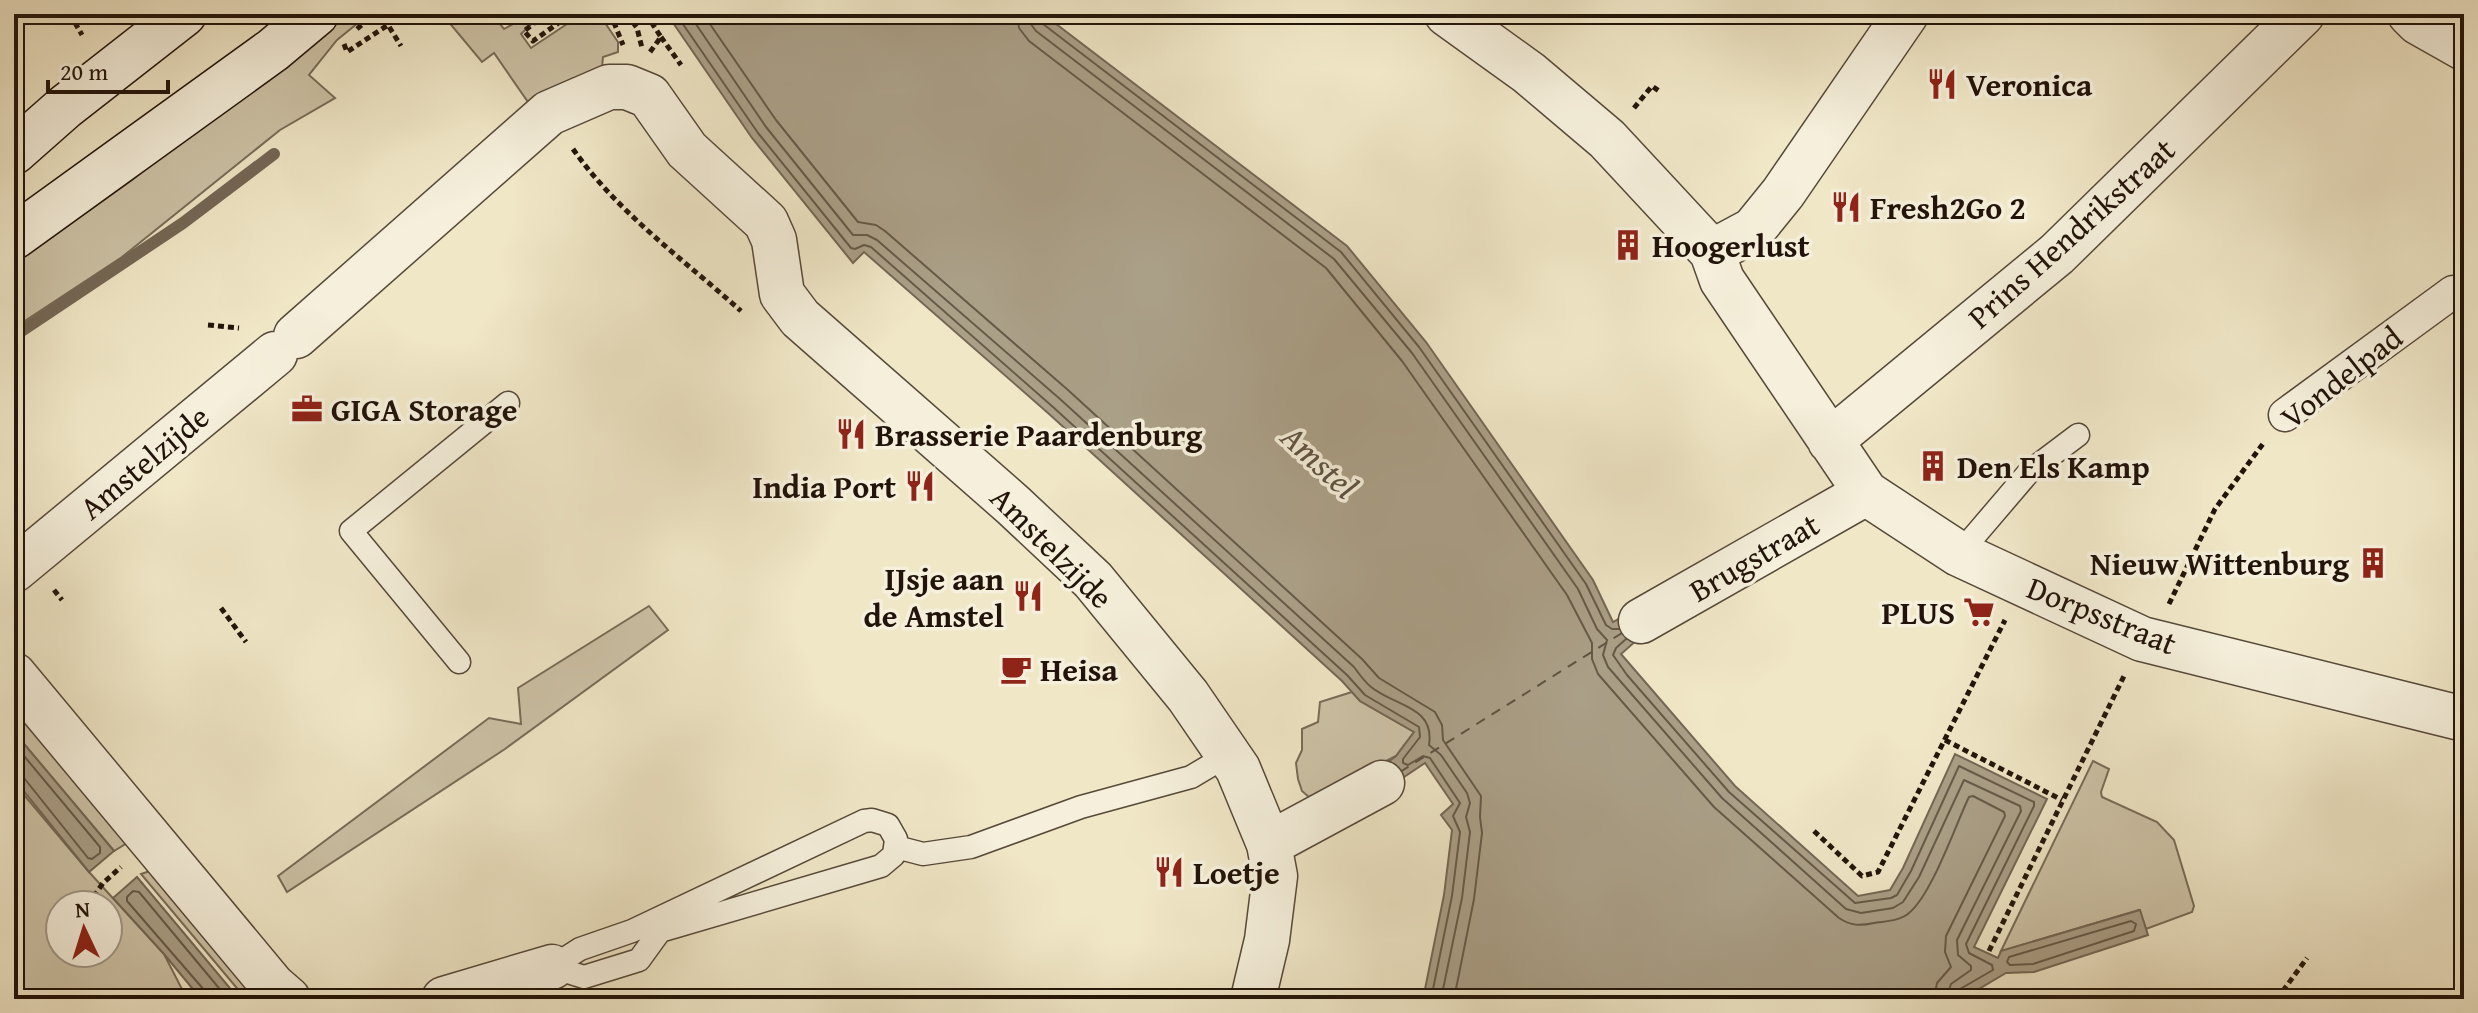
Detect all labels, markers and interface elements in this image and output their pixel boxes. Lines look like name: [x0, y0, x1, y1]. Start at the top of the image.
scale bar: [48, 44, 168, 94]
text: 20 m: [60, 54, 108, 89]
place label: Veronica: [1966, 61, 2093, 108]
restaurant icon: Veronica: [1925, 67, 1959, 101]
street label: Prins Hendrikstraat: [1957, 127, 2185, 339]
place label: Fresh2Go 2: [1870, 184, 2026, 231]
restaurant icon: Fresh2Go 2: [1829, 190, 1863, 224]
place label: Hoogerlust: [1652, 222, 1810, 269]
building icon: Hoogerlust: [1611, 228, 1645, 262]
street label: Vondelpad: [2270, 314, 2412, 440]
place label: GIGA Storage: [331, 386, 517, 433]
office icon: GIGA Storage: [290, 392, 324, 426]
street label: Amstelzijde: [69, 393, 219, 531]
place label: Brasserie Paardenburg: [875, 411, 1203, 458]
water label: Amstel: [1270, 412, 1369, 509]
restaurant icon: Brasserie Paardenburg: [834, 417, 868, 451]
place label: Den Els Kamp: [1957, 443, 2150, 490]
building icon: Den Els Kamp: [1916, 449, 1950, 483]
place label: India Port: [752, 463, 896, 510]
restaurant icon: India Port: [903, 469, 937, 503]
street label: Amstelzijde: [980, 475, 1124, 619]
street label: Brugstraat: [1680, 501, 1828, 613]
place label: Nieuw Wittenburg: [2090, 540, 2349, 587]
building icon: Nieuw Wittenburg: [2356, 546, 2390, 580]
place label: IJsje aan de Amstel: [864, 555, 1004, 639]
street label: Dorpsstraat: [2020, 564, 2184, 666]
restaurant icon: IJsje aan de Amstel: [1011, 579, 1045, 613]
place label: PLUS: [1881, 589, 1955, 636]
supermarket icon: PLUS: [1962, 595, 1996, 629]
place label: Heisa: [1040, 646, 1119, 693]
cafe icon: Heisa: [999, 652, 1033, 686]
place label: Loetje: [1193, 849, 1280, 896]
restaurant icon: Loetje: [1152, 855, 1186, 889]
north arrow: [44, 889, 124, 969]
text: N: [74, 893, 91, 926]

